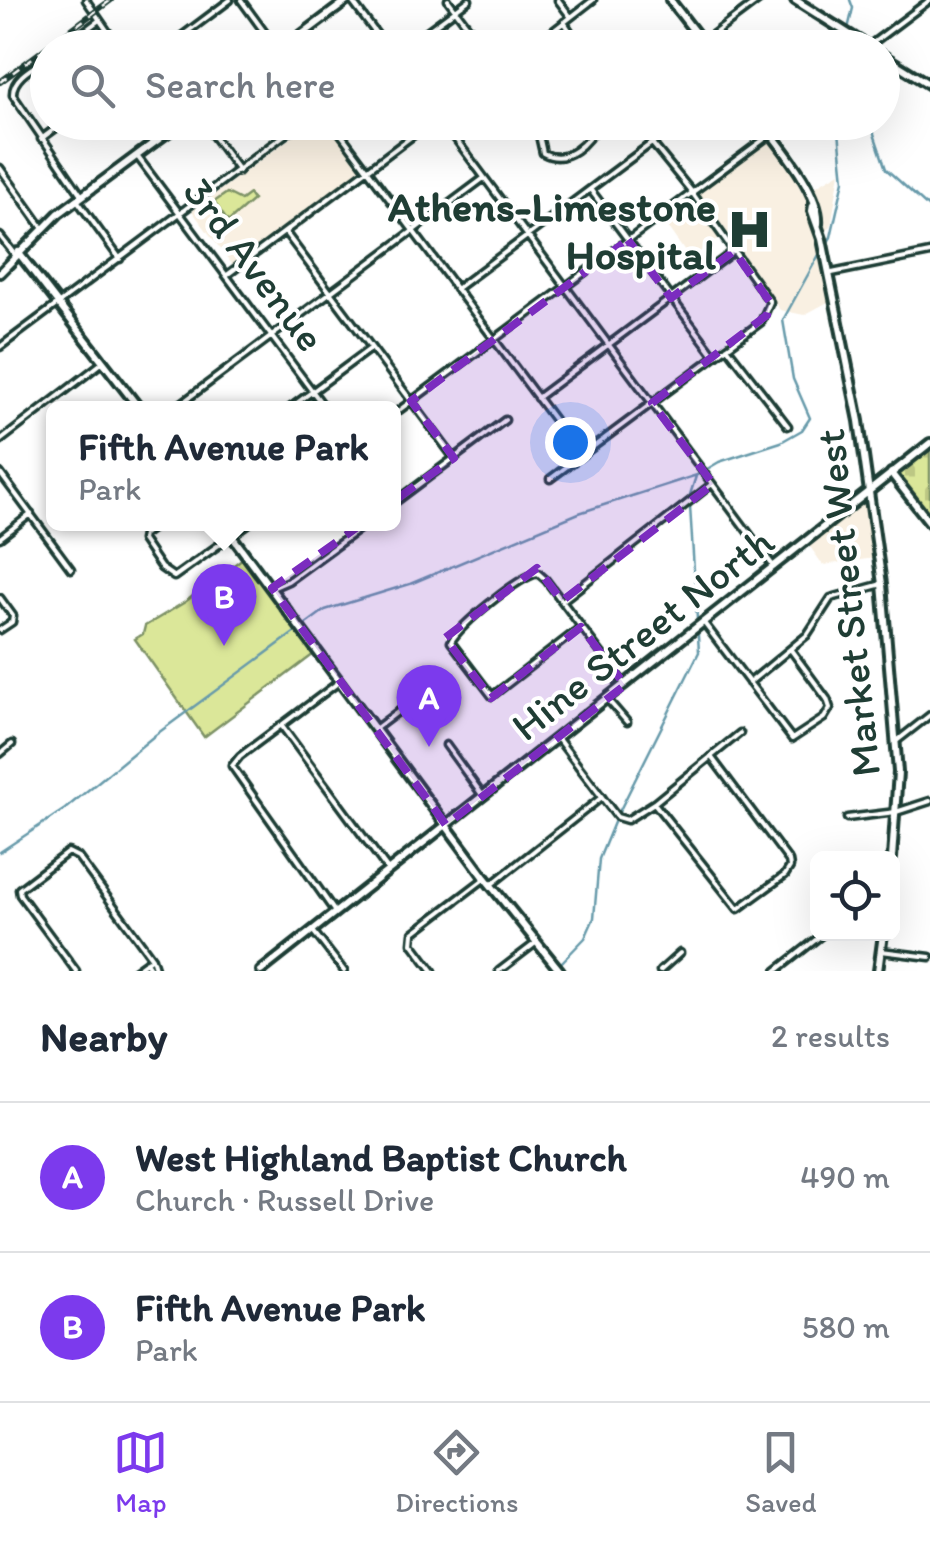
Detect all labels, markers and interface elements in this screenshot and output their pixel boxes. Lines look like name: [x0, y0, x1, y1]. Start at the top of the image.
search box: [30, 30, 900, 140]
icon: search: [65, 58, 120, 113]
text: Search here: [145, 62, 336, 108]
street label: 3rd Avenue: [173, 167, 337, 361]
place label: Athens-Limestone Hospital: [388, 181, 716, 280]
hospital icon: Athens-Limestone Hospital: [725, 206, 773, 254]
popup: [46, 401, 401, 531]
your location: [545, 417, 596, 468]
text: Fifth Avenue Park: [78, 424, 369, 470]
street label: Market Street West: [804, 427, 891, 779]
text: Park: [78, 470, 141, 508]
street label: Hine Street North: [501, 515, 784, 751]
pin: B: [192, 564, 256, 646]
pin: A: [396, 664, 462, 747]
map controls: [810, 851, 900, 941]
button: locate: [810, 851, 900, 941]
text: Nearby: [40, 1011, 167, 1062]
text: 2 results: [771, 1017, 890, 1055]
text: West Highland Baptist Church: [135, 1135, 627, 1181]
text: A: [62, 1158, 83, 1196]
text: 490 m: [800, 1158, 890, 1196]
text: Church · Russell Drive: [135, 1181, 434, 1219]
text: Fifth Avenue Park: [135, 1285, 425, 1331]
text: B: [62, 1308, 83, 1346]
text: 580 m: [802, 1308, 890, 1346]
text: Park: [135, 1331, 198, 1369]
tab: Map: [113, 1425, 168, 1519]
tab: Directions: [395, 1425, 518, 1519]
tab: Saved: [745, 1425, 817, 1519]

